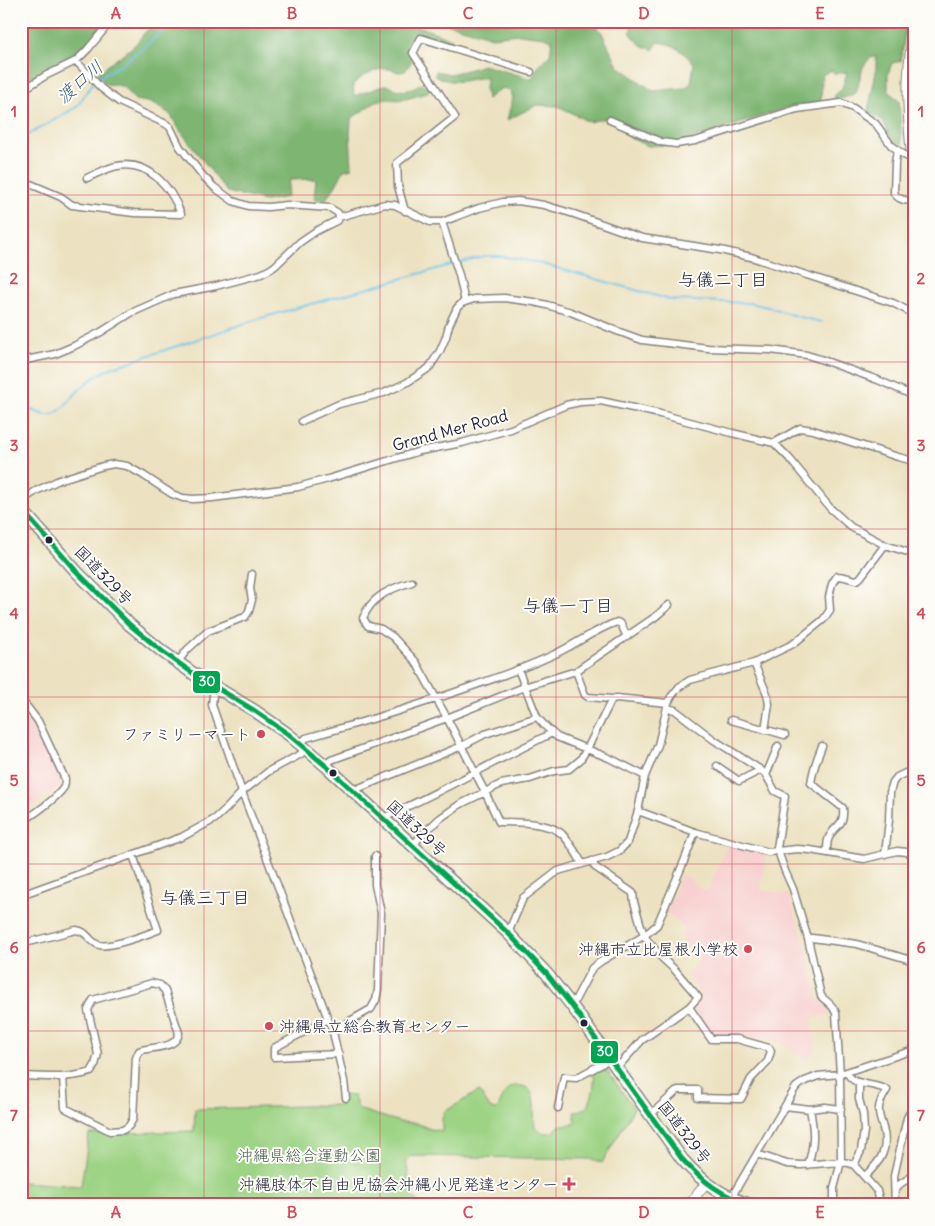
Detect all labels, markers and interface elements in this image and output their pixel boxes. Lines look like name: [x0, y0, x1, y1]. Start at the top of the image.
text: A: [111, 3, 121, 23]
text: B: [287, 3, 298, 23]
text: C: [463, 3, 474, 23]
text: D: [638, 3, 650, 23]
text: E: [815, 3, 825, 23]
water label: 渡口川: [52, 55, 108, 108]
text: 1: [11, 101, 17, 121]
text: 1: [918, 101, 924, 121]
text: 2: [10, 268, 19, 288]
district label: 与儀二丁目: [678, 268, 768, 291]
text: 2: [917, 268, 926, 288]
street label: Grand Mer Road: [390, 405, 510, 455]
text: 3: [9, 435, 19, 455]
text: 3: [916, 435, 926, 455]
unlabelled marker: [44, 535, 54, 545]
street label: 国道329号: [71, 541, 137, 609]
district label: 与儀一丁目: [523, 594, 613, 617]
text: 4: [9, 603, 19, 623]
text: 4: [916, 603, 926, 623]
line badge: 30: [192, 670, 221, 694]
text: 30: [198, 672, 216, 690]
place label: ファミリーマート: [123, 724, 251, 744]
marker: ファミリーマート: [255, 728, 267, 740]
unlabelled marker: [328, 768, 338, 778]
text: 5: [9, 770, 19, 790]
text: 5: [916, 770, 926, 790]
street label: 国道329号: [383, 795, 451, 861]
district label: 与儀三丁目: [160, 886, 250, 909]
text: 6: [9, 937, 19, 957]
text: 6: [916, 937, 926, 957]
place label: 沖縄市立比屋根小学校: [578, 939, 738, 959]
marker: 沖縄市立比屋根小学校: [742, 943, 754, 955]
place label: 沖縄県立総合教育センター: [279, 1016, 470, 1036]
unlabelled marker: [579, 1018, 589, 1028]
marker: 沖縄県立総合教育センター: [263, 1020, 275, 1032]
line badge: 30: [590, 1040, 619, 1064]
text: 30: [596, 1042, 614, 1060]
street label: 国道329号: [654, 1096, 716, 1168]
text: 7: [10, 1105, 18, 1125]
text: 7: [917, 1105, 925, 1125]
park label: 沖縄県総合運動公園: [237, 1145, 381, 1165]
place label: 沖縄肢体不自由児協会沖縄小児発達センター: [239, 1174, 558, 1194]
marker: 沖縄肢体不自由児協会沖縄小児発達センター: [562, 1177, 576, 1191]
text: A: [111, 1202, 121, 1222]
text: B: [287, 1202, 298, 1222]
text: C: [463, 1202, 474, 1222]
text: D: [638, 1202, 650, 1222]
text: E: [815, 1202, 825, 1222]

